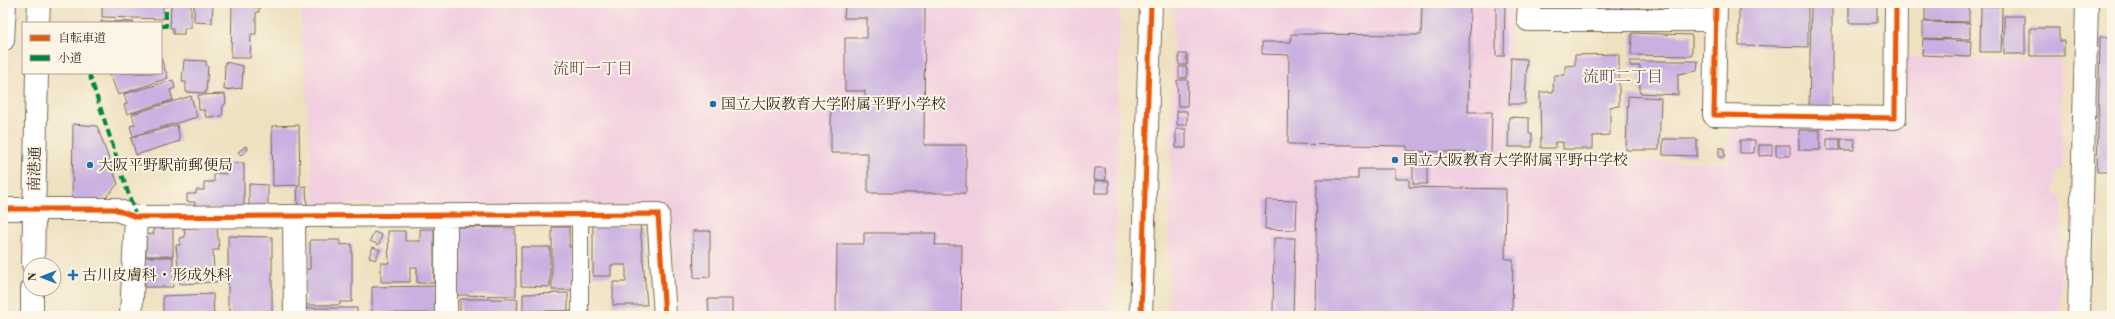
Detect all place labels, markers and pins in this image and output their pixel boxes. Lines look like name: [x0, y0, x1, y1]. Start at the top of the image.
place label: 国立大阪教育大学附属平野小学校: [721, 95, 946, 114]
marker: 国立大阪教育大学附属平野小学校: [708, 99, 718, 109]
place label: 国立大阪教育大学附属平野中学校: [1403, 151, 1628, 170]
marker: 国立大阪教育大学附属平野中学校: [1390, 155, 1400, 165]
place label: 大阪平野駅前郵便局: [98, 156, 233, 175]
marker: 大阪平野駅前郵便局: [85, 160, 95, 170]
place label: 古川皮膚科・形成外科: [82, 266, 232, 285]
marker: 古川皮膚科・形成外科: [67, 269, 79, 281]

